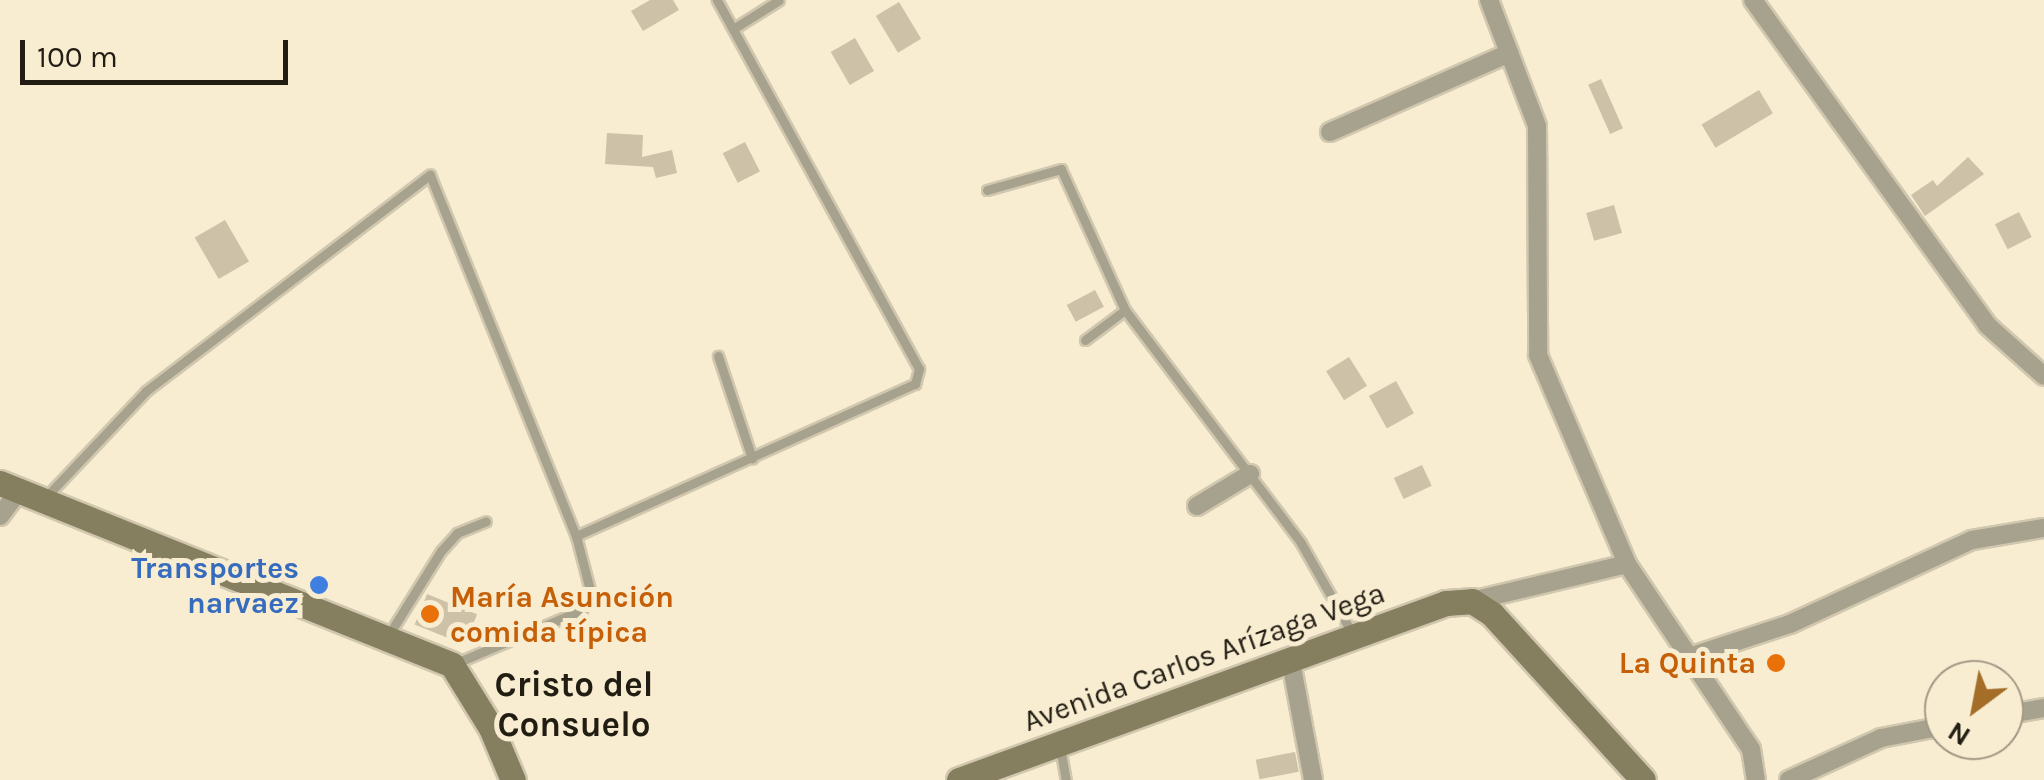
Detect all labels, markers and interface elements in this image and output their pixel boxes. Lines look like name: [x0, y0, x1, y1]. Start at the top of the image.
scale bar: [25, 20, 292, 82]
text: 100 m: [37, 39, 118, 75]
place label: Transportes narvaez: [131, 550, 299, 620]
marker: Transportes narvaez: [308, 574, 330, 596]
street label: Avenida Carlos Arízaga Vega: [1018, 575, 1390, 739]
place label: María Asunción comida típica: [450, 579, 674, 650]
marker: María Asunción comida típica: [419, 603, 441, 625]
place label: La Quinta: [1619, 645, 1756, 681]
marker: La Quinta: [1765, 652, 1787, 674]
north arrow: [1924, 660, 2024, 760]
district label: Cristo del Consuelo: [494, 664, 654, 746]
text: N: [1942, 715, 1976, 753]

